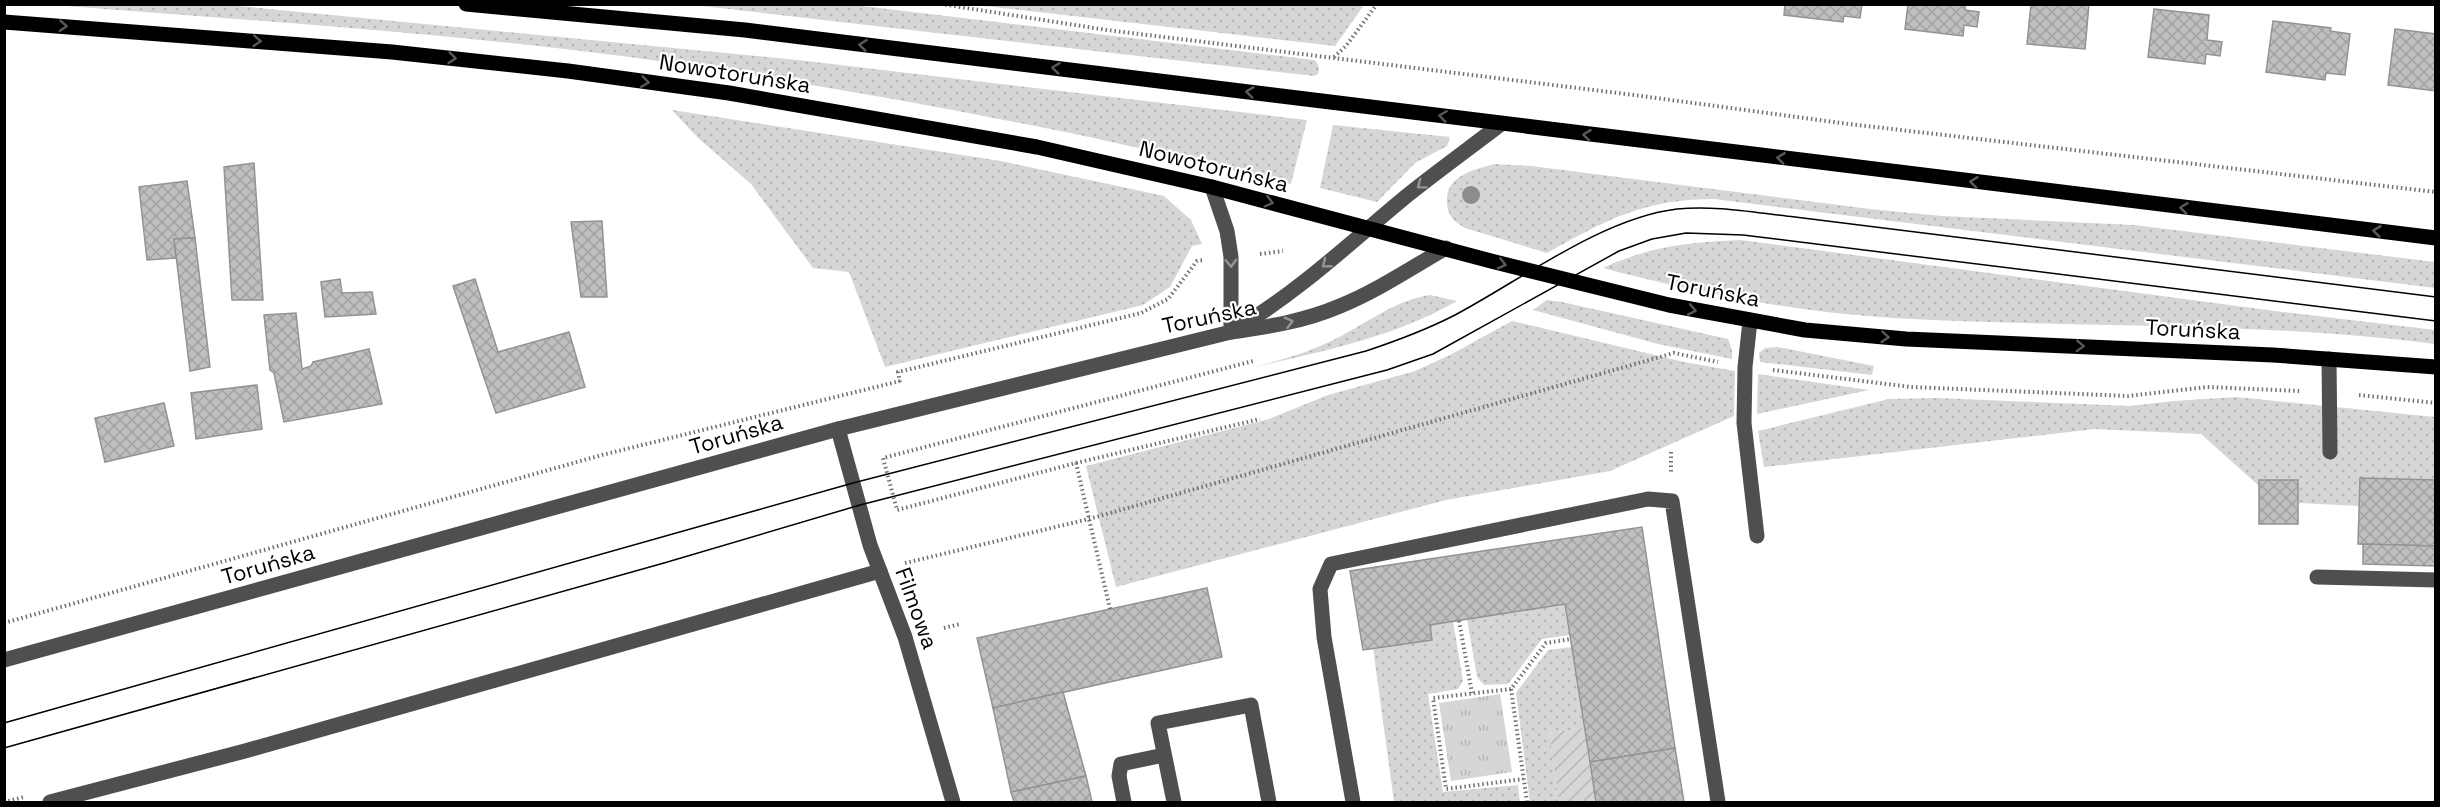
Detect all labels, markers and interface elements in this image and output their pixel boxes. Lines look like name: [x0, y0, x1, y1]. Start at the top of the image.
one-way arrow: [58, 20, 67, 33]
one-way arrow: [253, 34, 262, 47]
one-way arrow: [858, 39, 867, 51]
street label: Nowotoruńska: [657, 47, 813, 99]
one-way arrow: [447, 51, 456, 64]
one-way arrow: [1052, 62, 1061, 75]
one-way arrow: [640, 75, 650, 87]
one-way arrow: [1245, 86, 1254, 98]
one-way arrow: [1439, 111, 1448, 123]
one-way arrow: [1583, 129, 1592, 141]
street label: Nowotoruńska: [1136, 134, 1292, 198]
one-way arrow: [1776, 152, 1785, 165]
one-way arrow: [1970, 176, 1979, 188]
one-way arrow: [1417, 178, 1428, 189]
one-way arrow: [1264, 194, 1274, 207]
one-way arrow: [2179, 202, 2188, 214]
one-way arrow: [2373, 225, 2382, 238]
one-way arrow: [1322, 257, 1333, 268]
one-way arrow: [1497, 257, 1507, 270]
one-way arrow: [1224, 259, 1237, 268]
street label: Toruńska: [1664, 267, 1763, 313]
street label: Toruńska: [1159, 292, 1259, 340]
one-way arrow: [1687, 303, 1697, 316]
street label: Toruńska: [2145, 313, 2242, 345]
one-way arrow: [1284, 317, 1294, 330]
one-way arrow: [1880, 330, 1889, 343]
one-way arrow: [2075, 339, 2084, 352]
street label: Toruńska: [686, 407, 786, 461]
street label: Toruńska: [218, 537, 318, 591]
street label: Filmowa: [889, 563, 945, 653]

